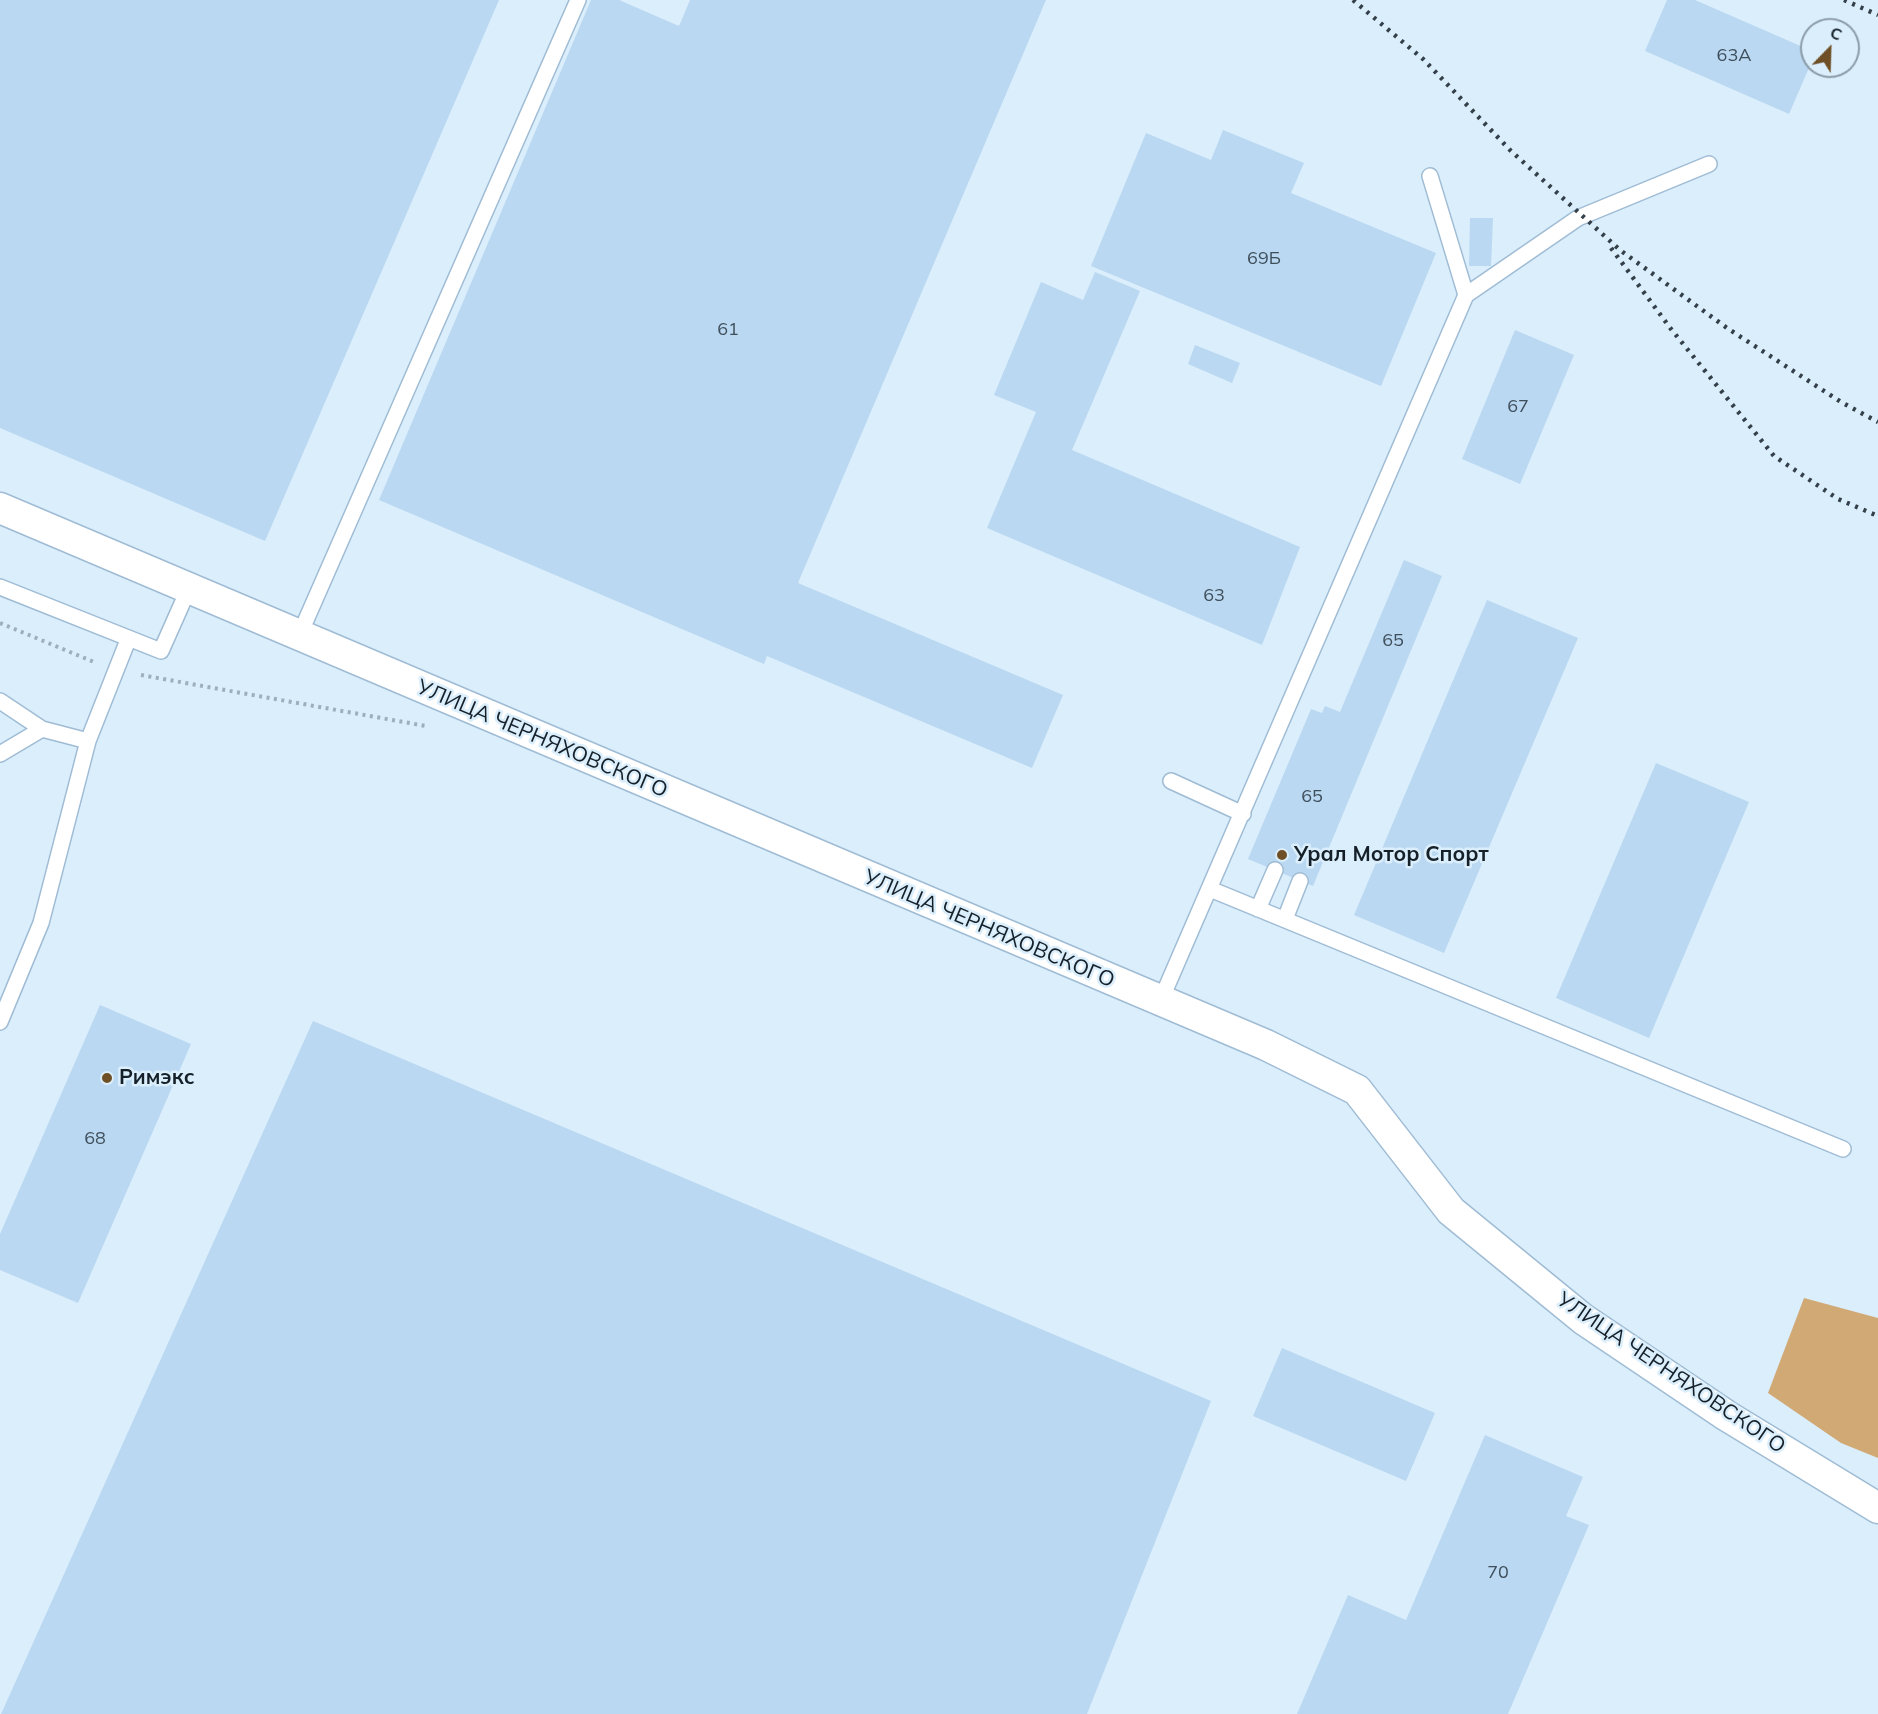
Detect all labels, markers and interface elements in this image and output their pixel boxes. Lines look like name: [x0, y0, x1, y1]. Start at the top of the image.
north arrow: [1800, 18, 1860, 78]
text: С: [1827, 22, 1845, 45]
house number: 63А: [1717, 45, 1751, 67]
house number: 69Б: [1247, 248, 1281, 270]
house number: 61: [717, 319, 739, 341]
house number: 67: [1507, 396, 1529, 418]
house number: 63: [1203, 585, 1225, 607]
house number: 65: [1382, 630, 1404, 652]
street label: УЛИЦА ЧЕРНЯХОВСКОГО: [413, 675, 671, 803]
house number: 65: [1301, 786, 1323, 808]
place label: Урал Мотор Спорт: [1294, 842, 1489, 868]
marker: Урал Мотор Спорт: [1275, 848, 1289, 862]
street label: УЛИЦА ЧЕРНЯХОВСКОГО: [860, 865, 1118, 993]
place label: Римэкс: [119, 1065, 195, 1091]
marker: Римэкс: [100, 1071, 114, 1085]
house number: 68: [84, 1128, 106, 1150]
street label: УЛИЦА ЧЕРНЯХОВСКОГО: [1552, 1287, 1790, 1459]
house number: 70: [1487, 1562, 1509, 1584]

